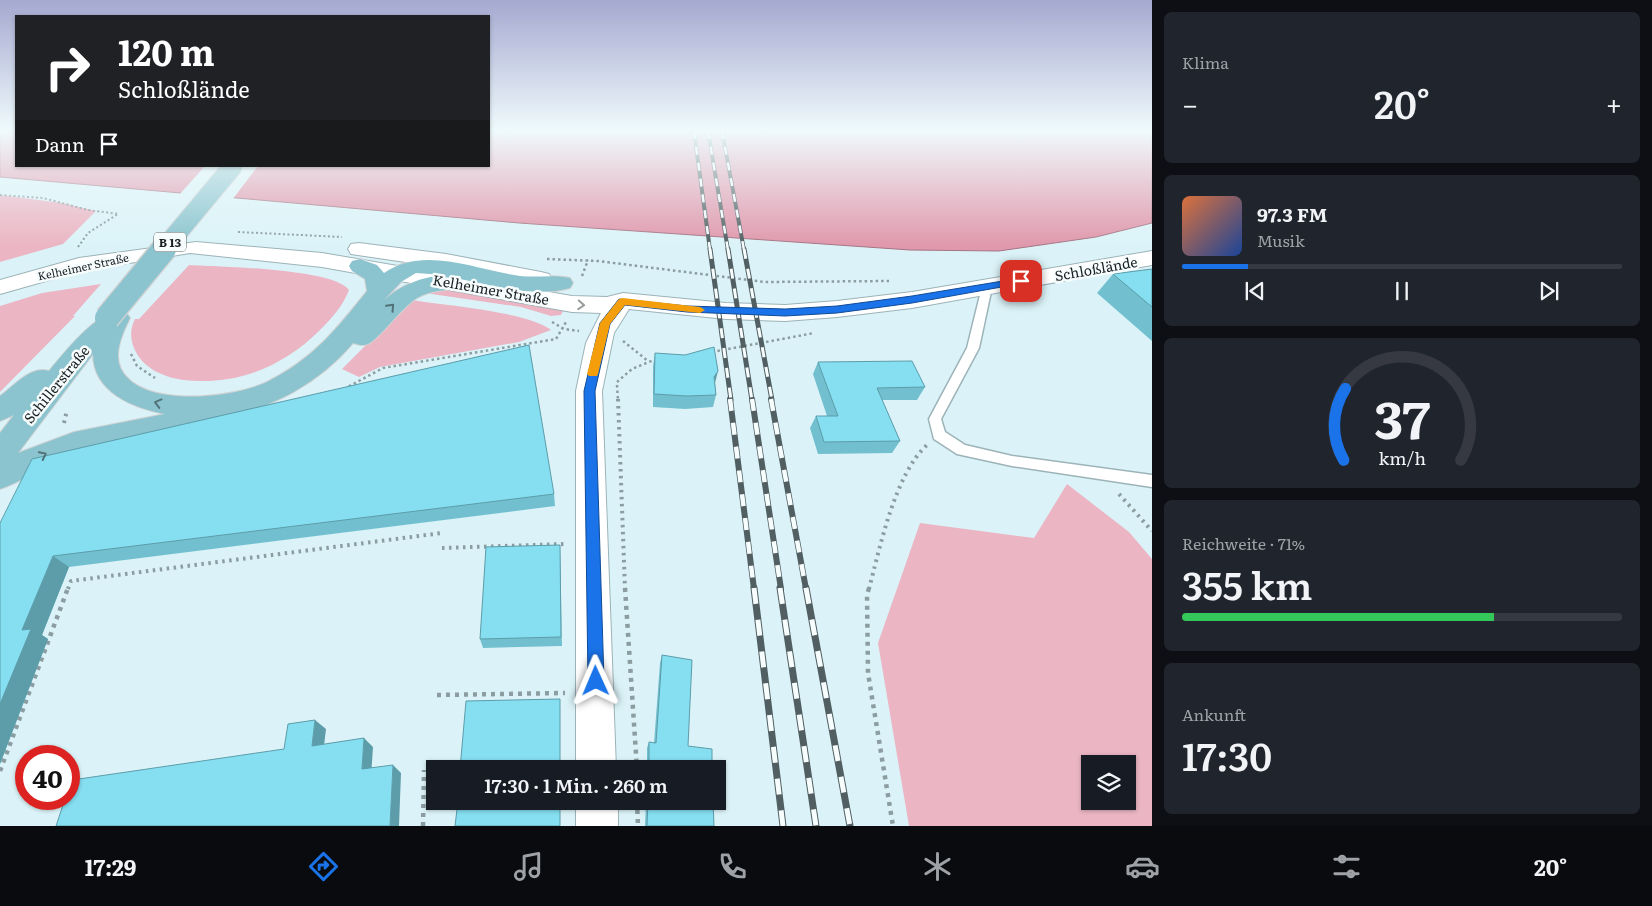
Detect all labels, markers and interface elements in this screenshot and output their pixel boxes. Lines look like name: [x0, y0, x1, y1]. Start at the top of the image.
text: 120 m: [118, 25, 215, 77]
icon: right: [35, 35, 100, 100]
text: Klima: [1182, 50, 1229, 74]
text: Schloßlände: [118, 72, 250, 105]
text: 20°: [1374, 74, 1430, 131]
text: −: [1182, 82, 1198, 124]
text: +: [1606, 82, 1622, 124]
text: Dann: [35, 130, 85, 158]
icon: arrive: [95, 130, 123, 158]
text: 97.3 FM: [1257, 200, 1328, 228]
text: Musik: [1257, 228, 1305, 252]
road number: B 13: [154, 232, 186, 252]
street label: Kelheimer Straße: [36, 249, 130, 283]
street label: Schloßlände: [1053, 251, 1139, 285]
pin: [1000, 260, 1042, 302]
icon: arrive: [1007, 267, 1035, 295]
street label: Kelheimer Straße: [431, 269, 551, 309]
icon: previous: [1241, 277, 1269, 305]
icon: pause: [1388, 277, 1416, 305]
icon: next: [1535, 277, 1563, 305]
one-way arrow: [577, 299, 585, 310]
one-way arrow: [385, 303, 394, 312]
street label: Schillerstraße: [18, 341, 94, 427]
text: 37: [1374, 378, 1430, 455]
one-way arrow: [155, 398, 163, 408]
text: km/h: [1378, 444, 1426, 471]
one-way arrow: [38, 450, 47, 461]
text: Reichweite · 71%: [1182, 531, 1305, 555]
text: 355 km: [1182, 555, 1312, 612]
position arrow: [569, 654, 621, 706]
text: Ankunft: [1182, 702, 1246, 726]
text: 17:30: [1182, 726, 1272, 783]
speed limit sign: 40: [15, 745, 80, 810]
map controls: [1081, 755, 1136, 810]
button: layers: [1081, 755, 1136, 810]
text: 17:30 · 1 Min. · 260 m: [484, 771, 668, 799]
icon: directions: [306, 849, 341, 884]
icon: music: [511, 849, 546, 884]
icon: phone: [715, 849, 750, 884]
icon: climate: [920, 849, 955, 884]
icon: car: [1125, 849, 1160, 884]
icon: filters: [1329, 849, 1364, 884]
text: 17:29: [85, 850, 137, 883]
text: 20°: [1534, 850, 1567, 883]

